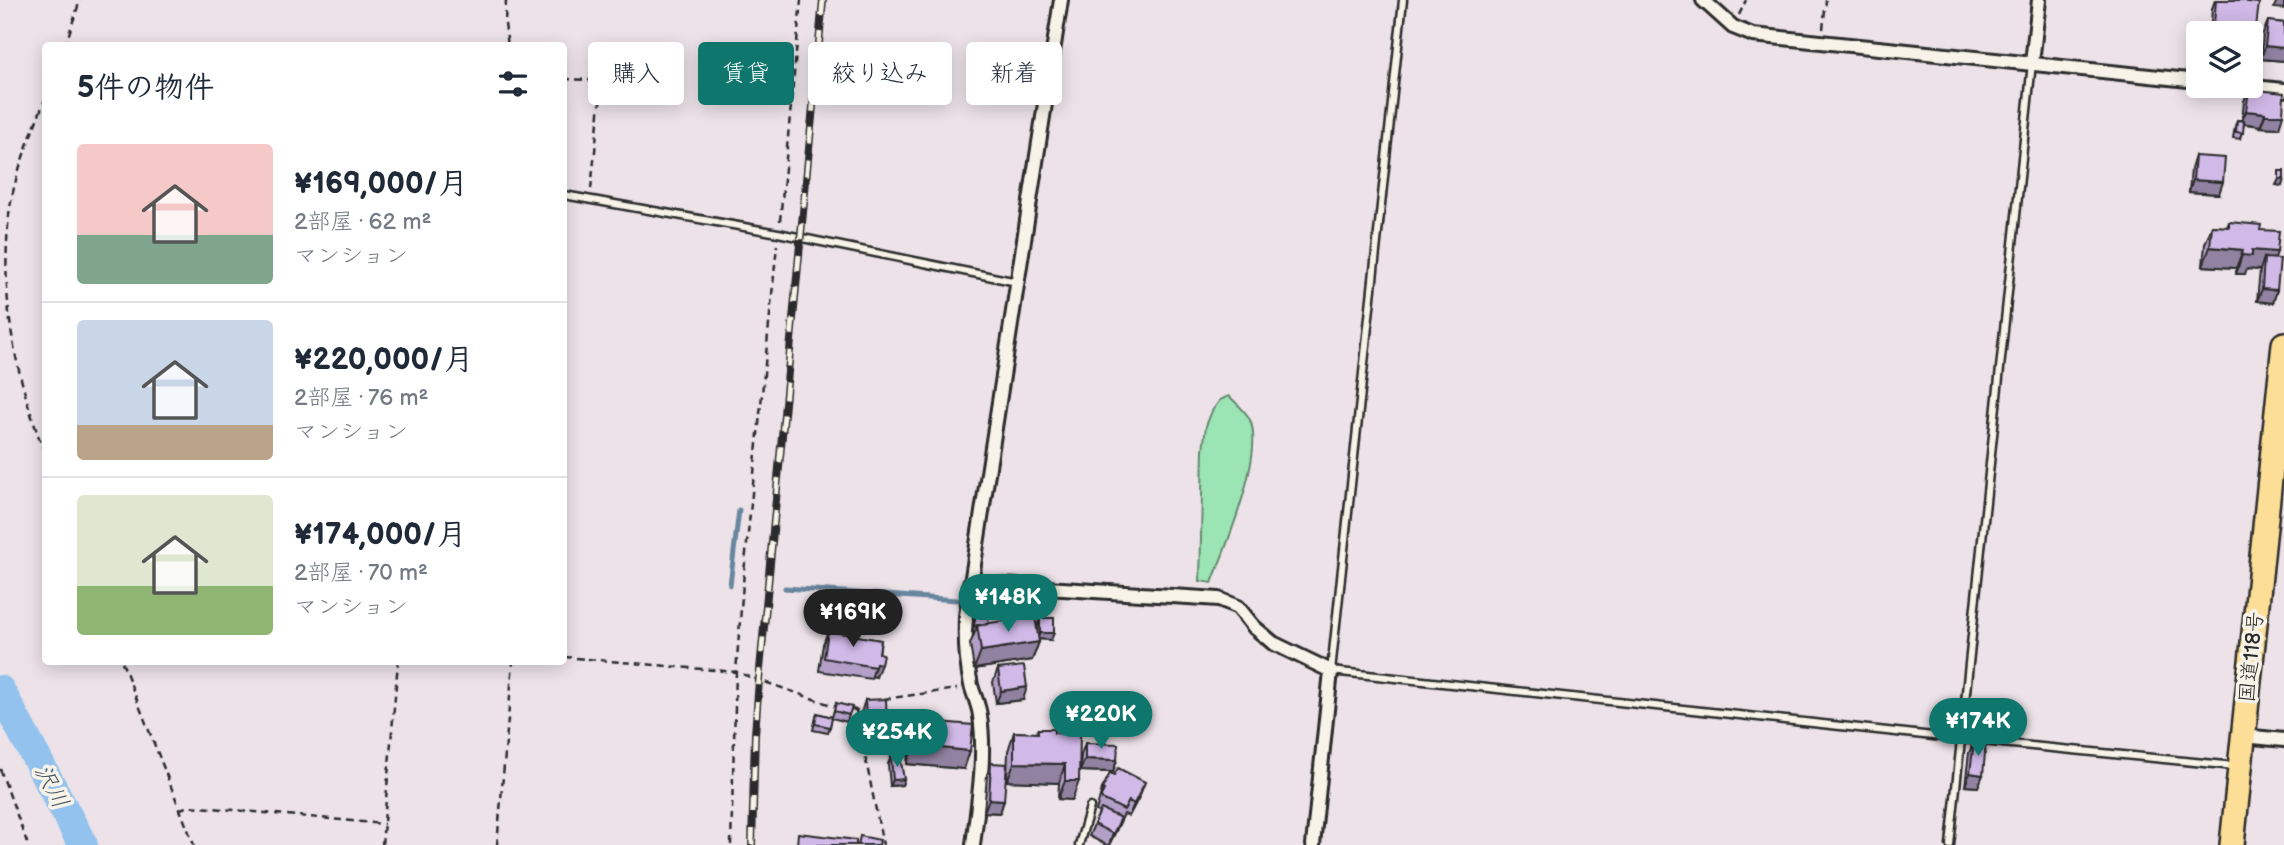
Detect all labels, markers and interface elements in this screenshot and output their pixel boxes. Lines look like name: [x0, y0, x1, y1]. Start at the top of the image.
map controls: [2186, 21, 2263, 98]
button: layers: [2186, 21, 2263, 98]
chip: 購入: [588, 42, 684, 105]
chip: 賃貸: [698, 42, 794, 105]
chip: 絞り込み: [808, 42, 952, 105]
chip: 新着: [966, 42, 1062, 105]
icon: filters: [494, 65, 532, 103]
text: 5件の物件: [77, 70, 214, 106]
text: ¥169,000/月: [294, 166, 468, 202]
icon: home: [133, 172, 217, 256]
text: 2部屋 · 62 m²: [294, 208, 431, 236]
text: マンション: [294, 242, 408, 270]
text: ¥220,000/月: [294, 342, 474, 378]
icon: home: [133, 348, 217, 432]
text: 2部屋 · 76 m²: [294, 384, 428, 412]
text: マンション: [294, 418, 408, 446]
text: ¥174,000/月: [294, 517, 466, 553]
icon: home: [133, 523, 217, 607]
text: 2部屋 · 70 m²: [294, 559, 428, 587]
pin: ¥148K: [959, 574, 1057, 634]
text: ¥148K: [975, 583, 1041, 611]
pin: ¥169K: [804, 590, 902, 649]
text: マンション: [294, 593, 408, 621]
text: ¥169K: [820, 598, 886, 626]
street label: 国道118号: [2234, 610, 2269, 704]
pin: ¥220K: [1052, 692, 1150, 751]
pin: ¥174K: [1929, 698, 2027, 758]
text: ¥220K: [1065, 700, 1137, 728]
text: ¥174K: [1945, 707, 2011, 735]
pin: ¥254K: [848, 710, 946, 769]
text: ¥254K: [862, 718, 932, 746]
water label: 沢川: [28, 760, 74, 813]

